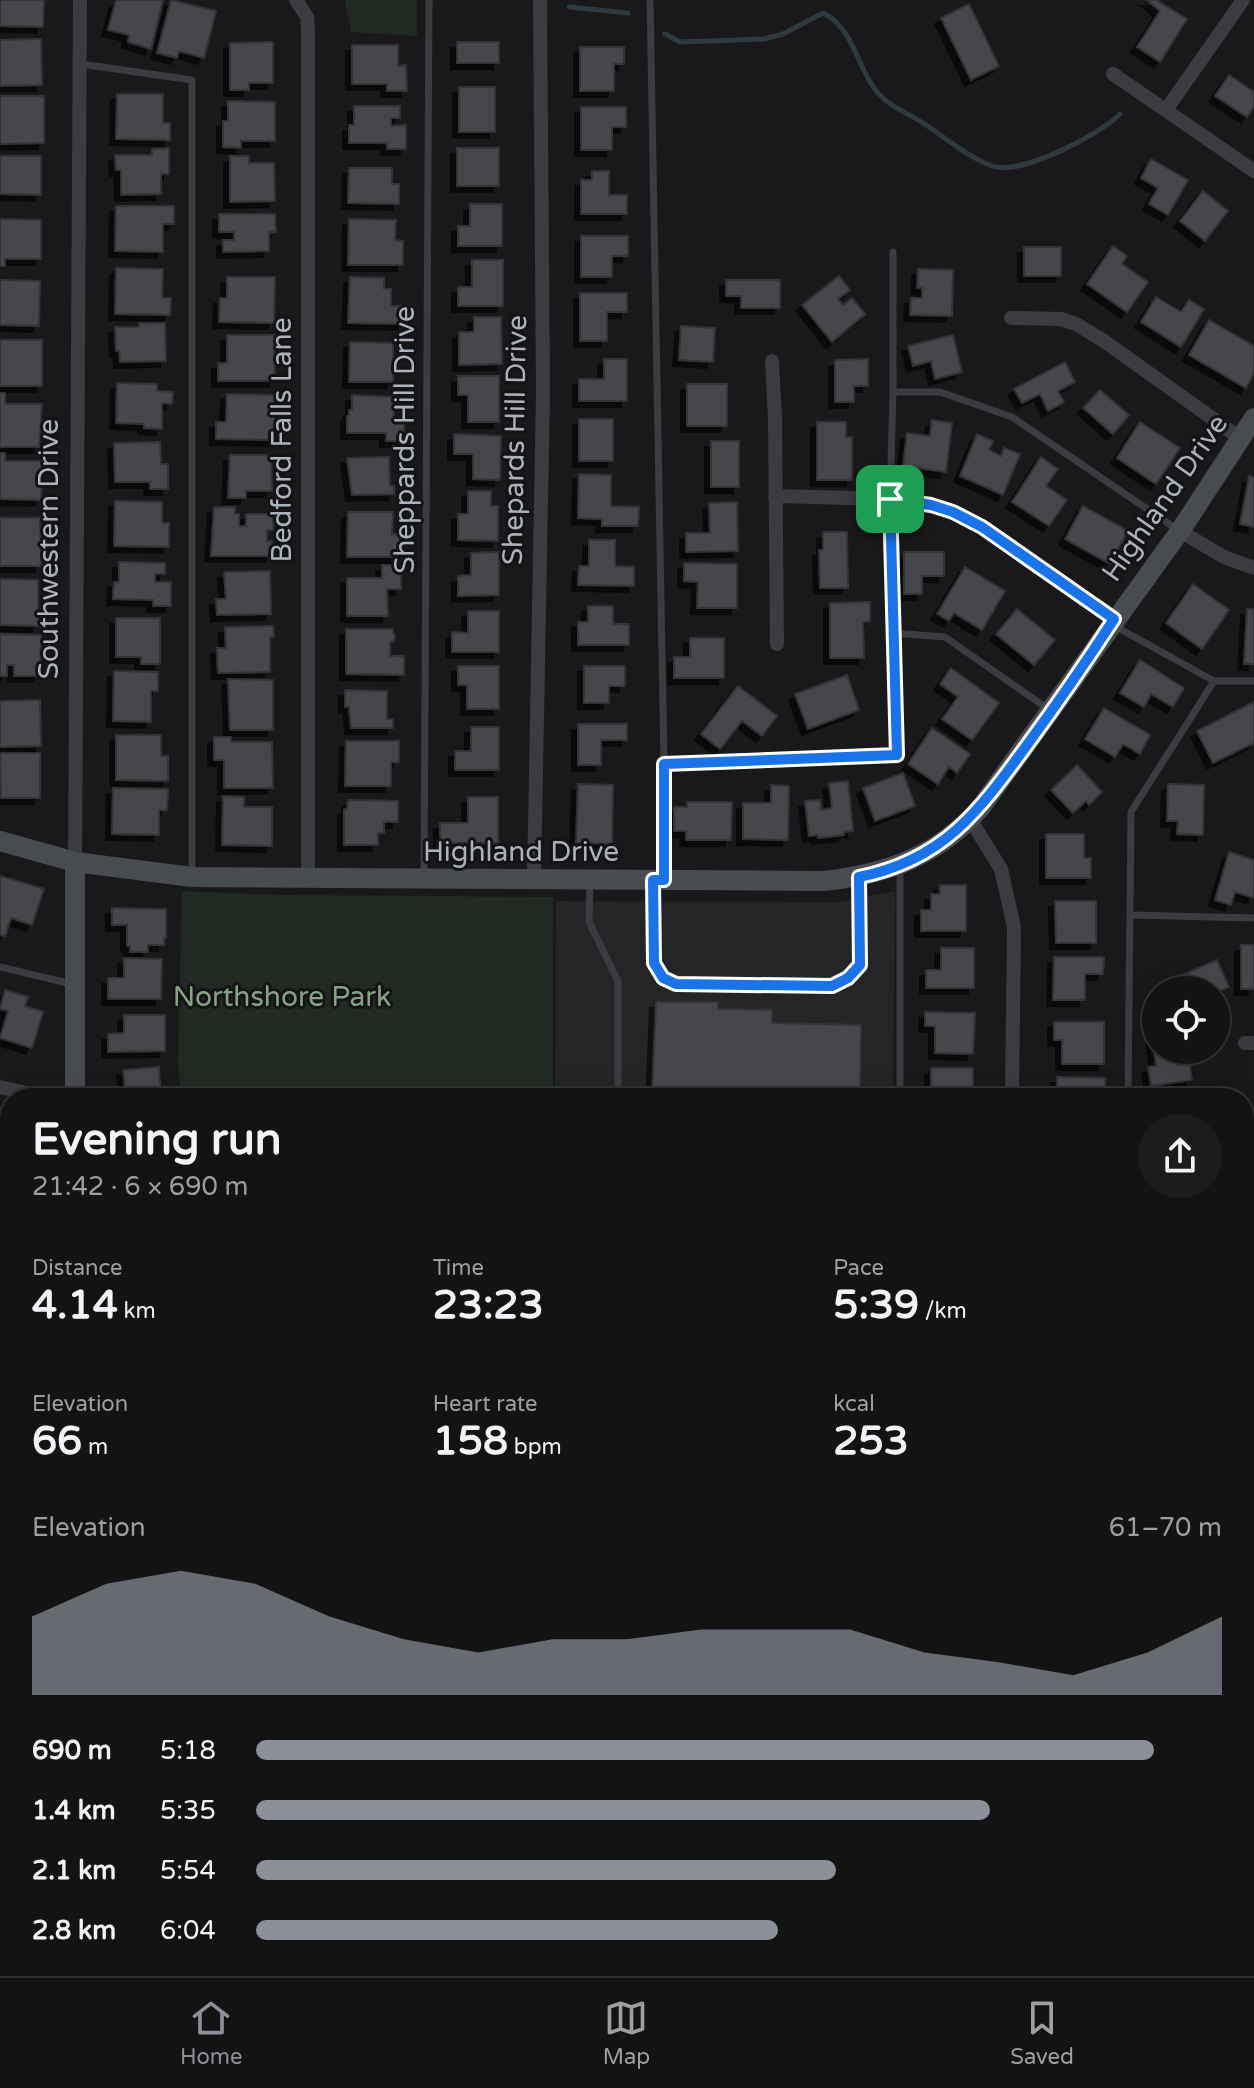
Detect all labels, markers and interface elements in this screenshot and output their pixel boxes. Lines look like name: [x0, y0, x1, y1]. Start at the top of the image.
street label: Sheppards Hill Drive: [388, 306, 422, 574]
street label: Shepards Hill Drive: [496, 315, 534, 565]
street label: Bedford Falls Lane: [265, 317, 299, 563]
street label: Highland Drive: [1095, 408, 1235, 588]
street label: Southwestern Drive: [32, 419, 66, 679]
pin: [856, 465, 924, 533]
icon: arrive: [868, 477, 912, 521]
street label: Highland Drive: [423, 835, 619, 869]
map controls: [1142, 976, 1230, 1064]
button: locate: [1142, 976, 1230, 1064]
park label: Northshore Park: [173, 980, 391, 1014]
text: Evening run: [32, 1114, 281, 1167]
button: share: [1138, 1114, 1222, 1198]
text: 21:42 · 6 × 690 m: [32, 1171, 248, 1202]
text: Distance: [32, 1255, 123, 1281]
text: Time: [433, 1255, 484, 1281]
text: Pace: [833, 1255, 884, 1281]
text: 4.14: [32, 1281, 118, 1329]
text: 23:23: [433, 1281, 544, 1329]
text: 5:39: [833, 1281, 919, 1329]
text: km: [118, 1298, 156, 1324]
text: /km: [919, 1298, 967, 1324]
text: Elevation: [32, 1391, 128, 1417]
text: Heart rate: [433, 1391, 538, 1417]
text: kcal: [833, 1391, 875, 1417]
text: 66: [32, 1417, 82, 1465]
text: 158: [433, 1417, 508, 1465]
text: 253: [833, 1417, 909, 1465]
text: m: [82, 1434, 108, 1460]
text: bpm: [508, 1434, 562, 1460]
text: Elevation: [32, 1512, 146, 1543]
text: 61–70 m: [1109, 1512, 1222, 1543]
text: 690 m: [32, 1735, 112, 1766]
text: 5:18: [160, 1735, 216, 1766]
text: 1.4 km: [32, 1795, 116, 1826]
text: 5:35: [160, 1795, 216, 1826]
text: 2.1 km: [32, 1855, 116, 1886]
text: 5:54: [160, 1855, 216, 1886]
text: 2.8 km: [32, 1915, 116, 1946]
text: 6:04: [160, 1915, 216, 1946]
tab: Home: [180, 1996, 242, 2070]
tab: Map: [603, 1996, 650, 2070]
tab: Saved: [1010, 1996, 1074, 2070]

